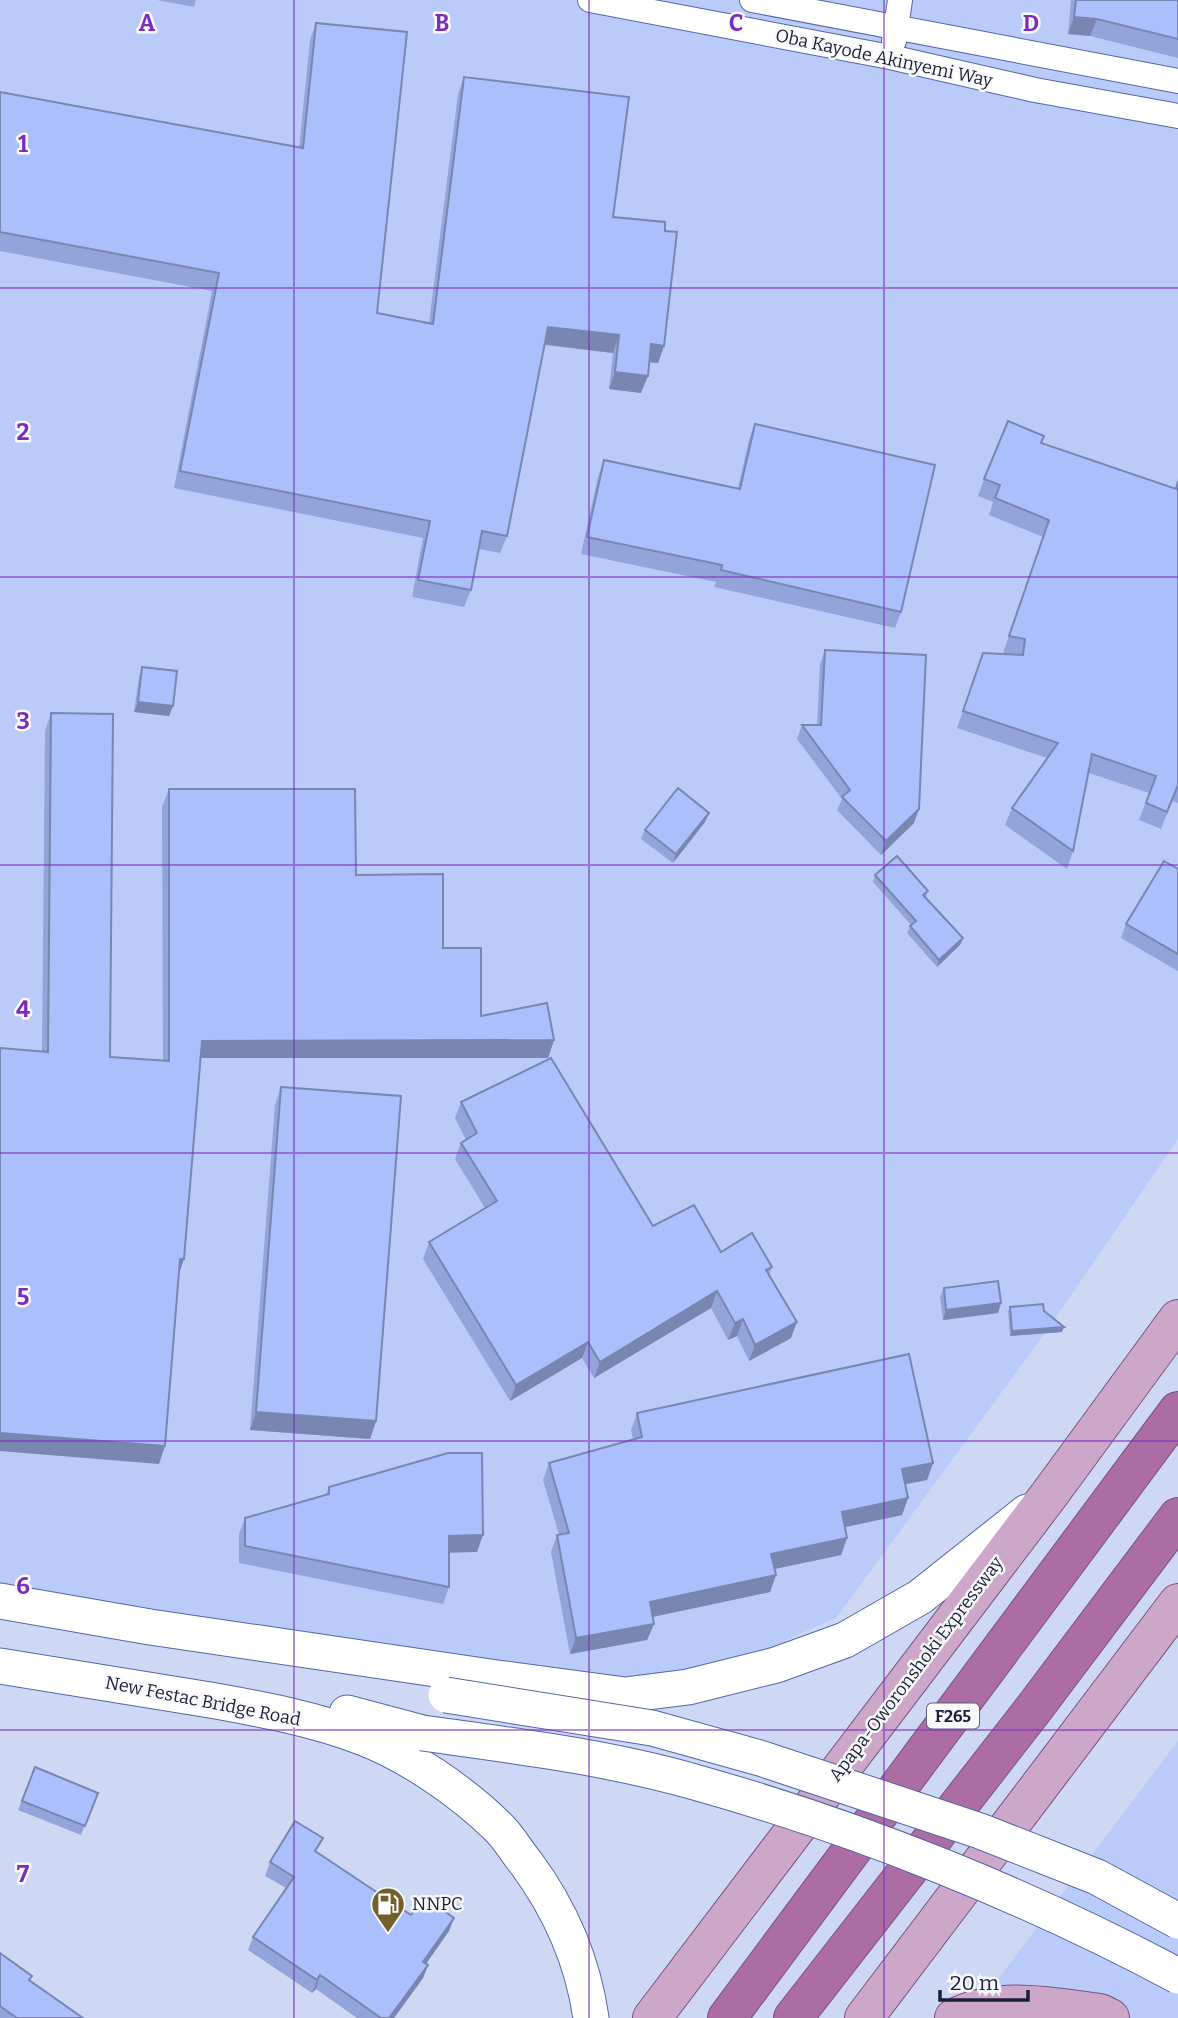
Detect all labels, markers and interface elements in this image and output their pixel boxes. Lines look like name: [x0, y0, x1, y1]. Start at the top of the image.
text: A: [139, 9, 156, 37]
text: B: [435, 9, 449, 37]
text: C: [729, 9, 743, 37]
text: D: [1023, 9, 1039, 37]
street label: Oba Kayode Akinyemi Way: [773, 24, 995, 92]
text: 1: [18, 130, 28, 158]
text: 2: [17, 418, 30, 446]
text: 3: [16, 707, 30, 735]
text: 4: [16, 995, 30, 1023]
text: 5: [17, 1283, 29, 1311]
street label: Apapa-Oworonshoki Expressway: [824, 1552, 1008, 1786]
text: 6: [16, 1572, 30, 1600]
street label: New Festac Bridge Road: [103, 1671, 303, 1731]
road number: F265: [927, 1704, 979, 1728]
text: 7: [17, 1860, 30, 1888]
fuel station icon: NNPC: [369, 1885, 407, 1934]
place label: NNPC: [412, 1893, 463, 1915]
scale bar: [940, 1958, 1028, 2002]
text: 20 m: [950, 1970, 999, 1996]

